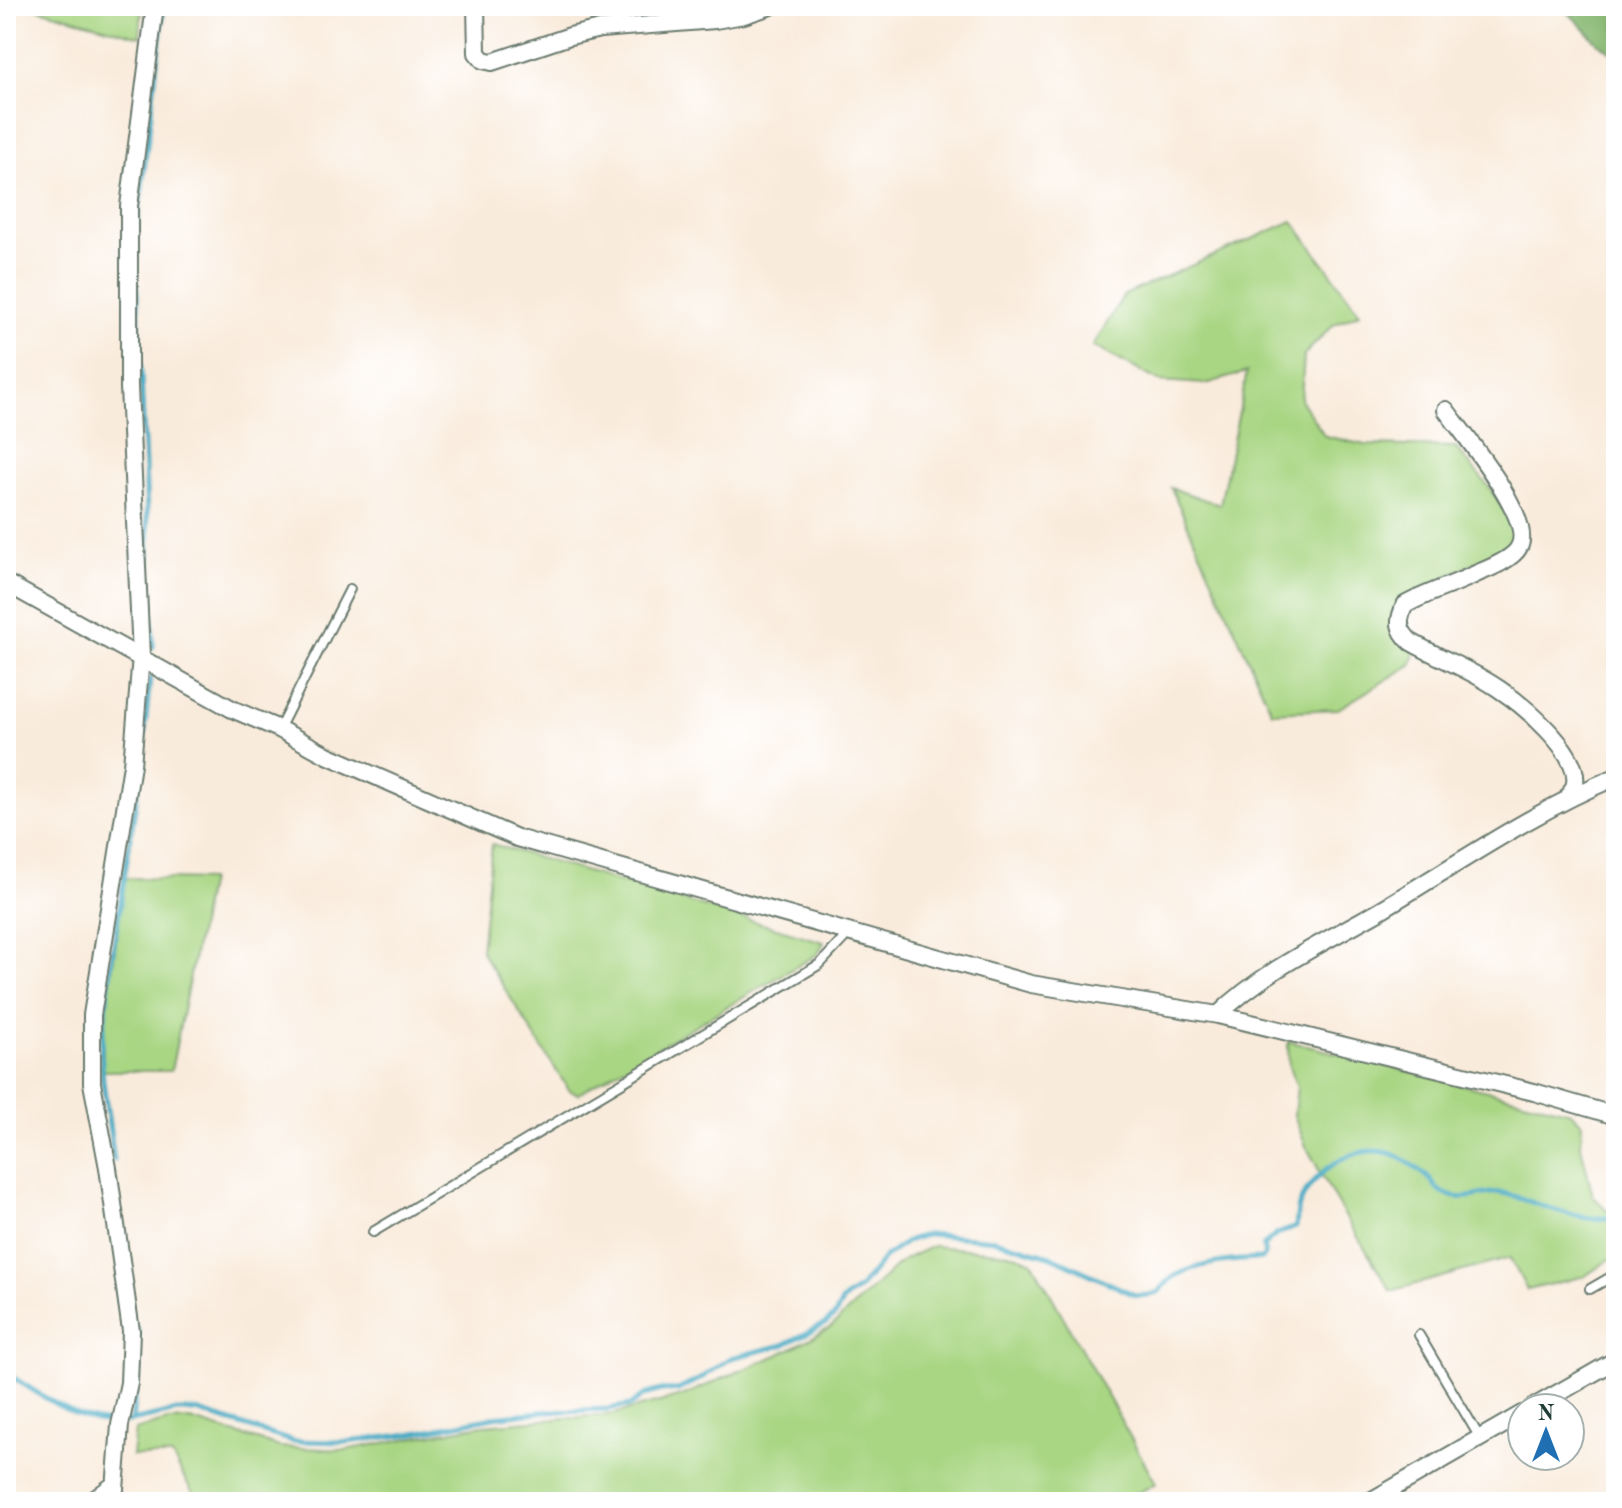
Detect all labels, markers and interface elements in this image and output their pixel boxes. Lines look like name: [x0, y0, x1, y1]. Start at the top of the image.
north arrow: [1506, 1392, 1586, 1472]
text: N: [1538, 1403, 1555, 1425]

